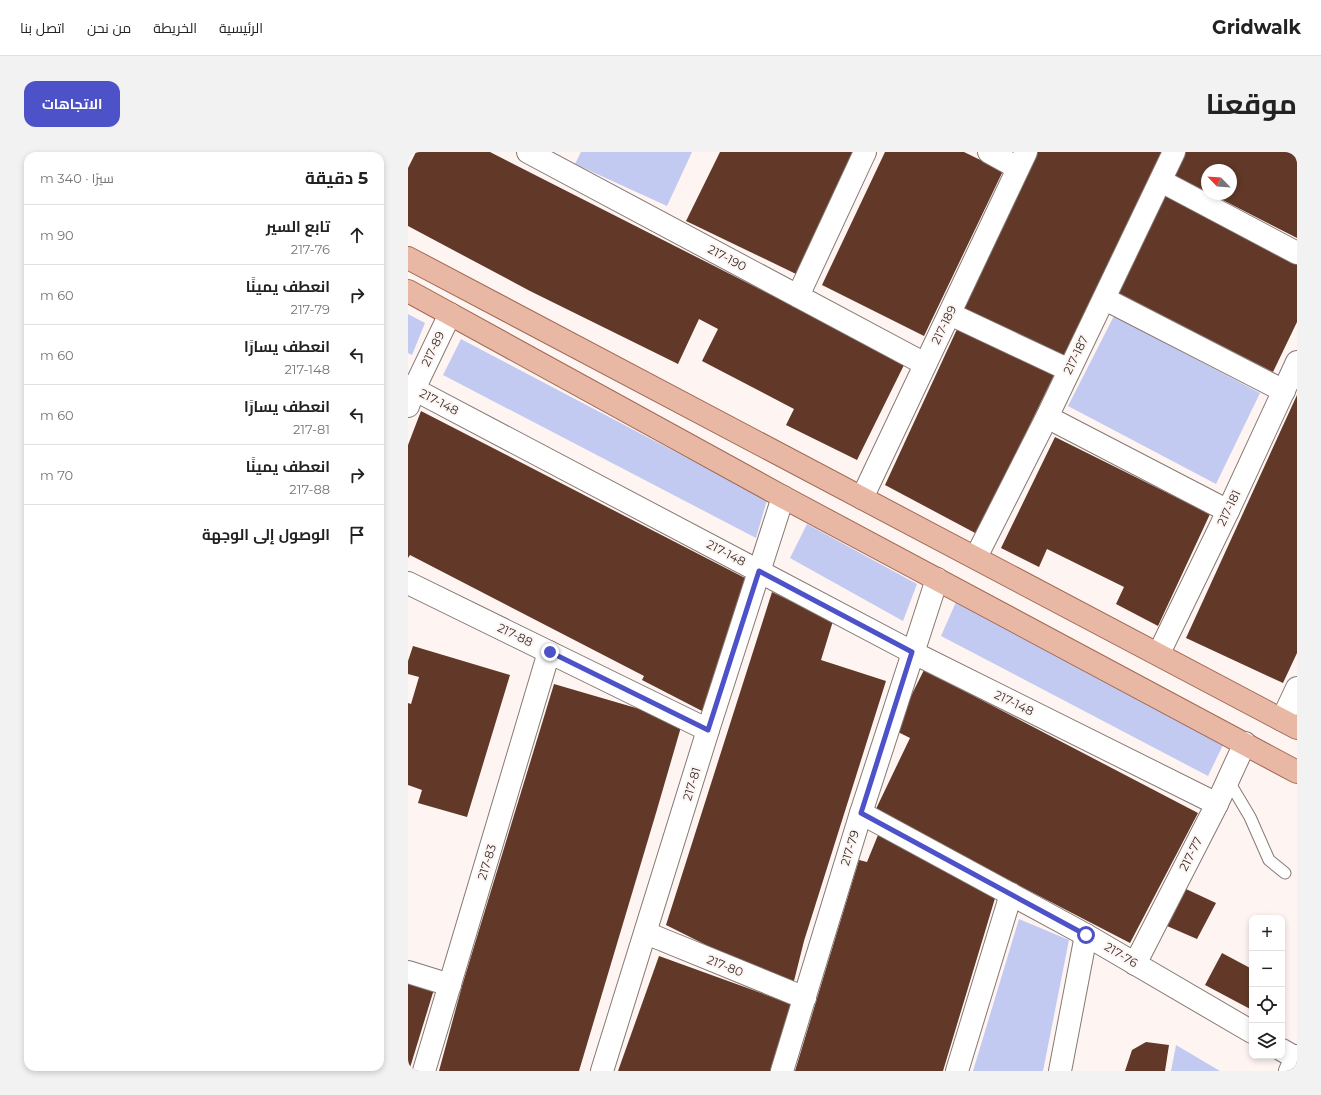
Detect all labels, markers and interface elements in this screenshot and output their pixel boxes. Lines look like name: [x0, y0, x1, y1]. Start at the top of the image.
text: Gridwalk: [1212, 16, 1301, 39]
text: اتصل بنا: [20, 19, 65, 37]
text: من نحن: [87, 19, 131, 37]
text: الخريطة: [153, 19, 197, 37]
text: الرئيسية: [219, 19, 263, 37]
button: الاتجاهات: [24, 81, 120, 127]
text: موقعنا: [1206, 87, 1297, 121]
north arrow: [1201, 164, 1237, 200]
text: 5 دقيقة: [305, 168, 368, 188]
text: سيرًا · 340 m: [40, 170, 114, 186]
text: تابع السير: [266, 217, 330, 236]
icon: ahead: [346, 224, 368, 246]
text: 90 m: [40, 227, 74, 243]
text: 217-76: [291, 241, 330, 257]
street label: 217-190: [705, 241, 749, 274]
text: انعطف يمينًا: [246, 277, 330, 296]
icon: right: [346, 284, 368, 306]
text: 60 m: [40, 287, 74, 303]
text: 217-79: [291, 301, 330, 317]
street label: 217-189: [928, 303, 959, 347]
street label: 217-89: [418, 329, 447, 369]
street label: 217-187: [1060, 333, 1091, 377]
text: انعطف يسارًا: [244, 337, 330, 356]
icon: left: [346, 344, 368, 366]
text: 60 m: [40, 347, 74, 363]
text: 217-148: [284, 361, 330, 377]
street label: 217-148: [417, 385, 462, 418]
text: انعطف يسارًا: [244, 397, 330, 416]
icon: left: [346, 404, 368, 426]
text: 60 m: [40, 407, 74, 423]
text: 217-81: [293, 421, 330, 437]
text: انعطف يمينًا: [246, 457, 330, 476]
icon: right: [346, 464, 368, 486]
text: 70 m: [40, 467, 73, 483]
text: 217-88: [289, 481, 330, 497]
street label: 217-181: [1213, 487, 1244, 528]
icon: arrive: [346, 524, 368, 546]
text: الوصول إلى الوجهة: [202, 525, 330, 544]
street label: 217-148: [704, 536, 749, 569]
street label: 217-88: [495, 620, 536, 650]
route end: [541, 643, 559, 661]
street label: 217-148: [992, 687, 1037, 719]
street label: 217-81: [679, 765, 704, 802]
street label: 217-79: [837, 828, 862, 867]
street label: 217-77: [1176, 834, 1205, 873]
street label: 217-83: [474, 842, 499, 882]
map controls: [1249, 915, 1285, 1059]
button: +: [1249, 915, 1285, 951]
route start: [1077, 926, 1095, 944]
street label: 217-76: [1102, 939, 1141, 970]
button: −: [1249, 951, 1285, 987]
street label: 217-80: [705, 952, 746, 980]
button: locate: [1249, 987, 1285, 1023]
button: layers: [1249, 1023, 1285, 1059]

